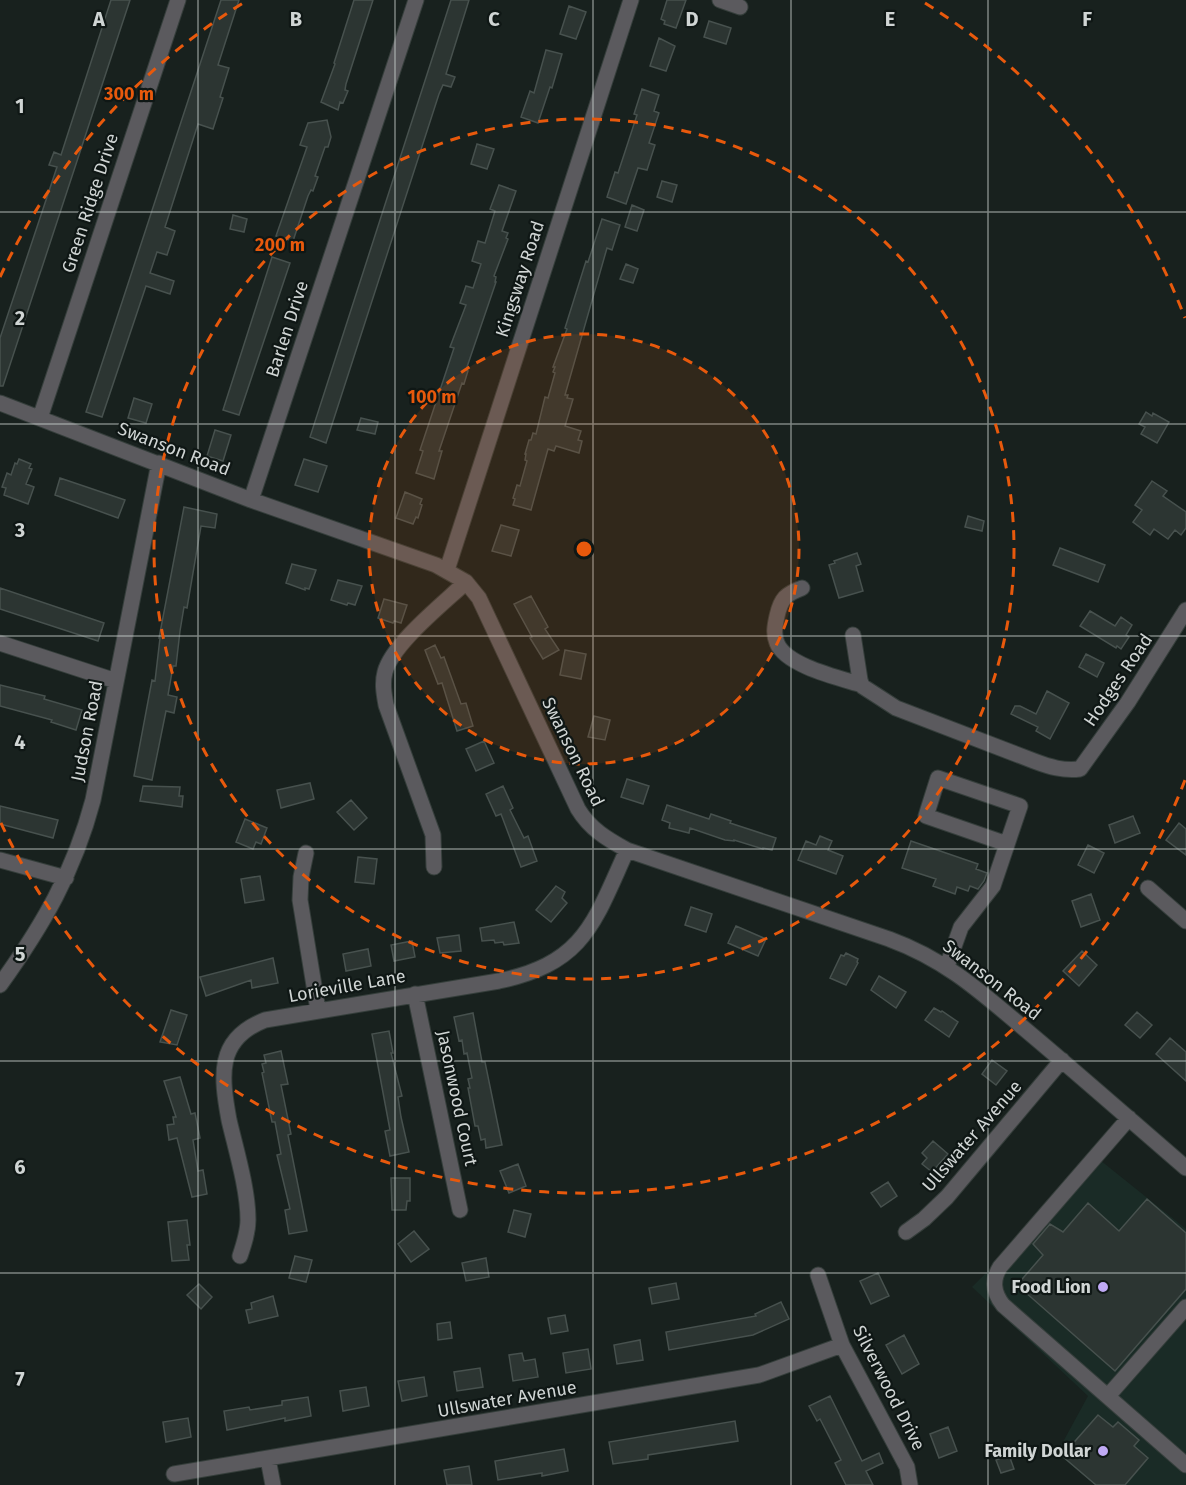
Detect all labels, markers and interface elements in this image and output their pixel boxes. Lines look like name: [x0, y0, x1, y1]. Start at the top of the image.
text: A: [92, 7, 106, 31]
text: B: [290, 7, 302, 31]
text: C: [488, 7, 500, 31]
text: D: [685, 7, 699, 31]
text: E: [885, 7, 895, 31]
text: F: [1082, 7, 1092, 31]
text: 300 m: [103, 83, 154, 105]
text: 1: [15, 94, 25, 118]
street label: Green Ridge Drive: [57, 131, 123, 275]
street label: Kingsway Road: [491, 218, 549, 340]
text: 200 m: [255, 234, 305, 256]
street label: Barlen Drive: [261, 278, 313, 380]
text: 2: [15, 306, 25, 330]
text: 100 m: [408, 386, 456, 408]
street label: Swanson Road: [115, 417, 233, 481]
text: 3: [14, 518, 25, 542]
centre of rings: [574, 539, 594, 559]
street label: Hodges Road: [1079, 629, 1157, 731]
street label: Judson Road: [66, 679, 108, 783]
street label: Swanson Road: [537, 694, 609, 810]
text: 4: [14, 730, 26, 754]
street label: Swanson Road: [939, 935, 1045, 1025]
text: 5: [15, 942, 26, 966]
street label: Lorieville Lane: [287, 965, 407, 1007]
street label: Jasonwood Court: [432, 1028, 482, 1168]
street label: Ullswater Avenue: [918, 1076, 1026, 1196]
text: 6: [14, 1155, 26, 1179]
place label: Food Lion: [1012, 1276, 1091, 1298]
marker: Food Lion: [1096, 1280, 1110, 1294]
street label: Silverwood Drive: [848, 1322, 930, 1454]
text: 7: [15, 1367, 25, 1391]
street label: Ullswater Avenue: [436, 1376, 578, 1422]
place label: Family Dollar: [984, 1440, 1092, 1462]
marker: Family Dollar: [1096, 1444, 1110, 1458]

